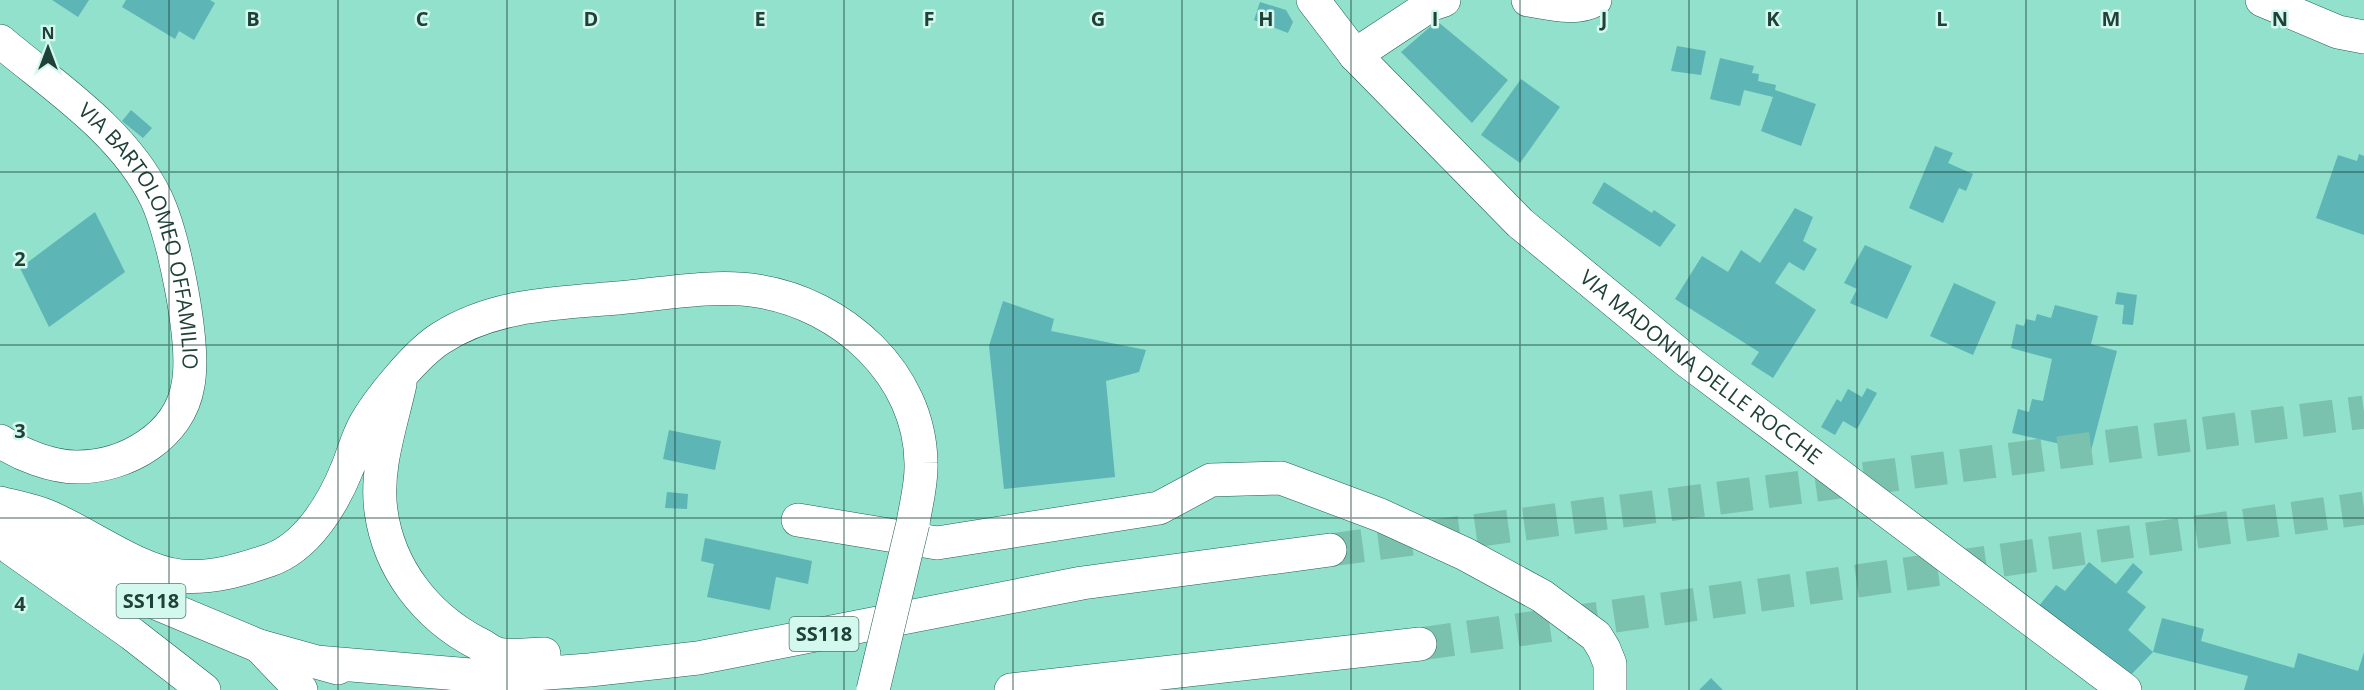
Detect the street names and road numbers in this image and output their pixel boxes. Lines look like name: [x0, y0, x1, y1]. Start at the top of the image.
street label: VIA BARTOLOMEO OFFAMILIO: [73, 96, 205, 370]
street label: VIA MADONNA DELLE ROCCHE: [1574, 263, 1828, 470]
road number: SS118: [116, 584, 186, 618]
road number: SS118: [790, 617, 858, 651]

